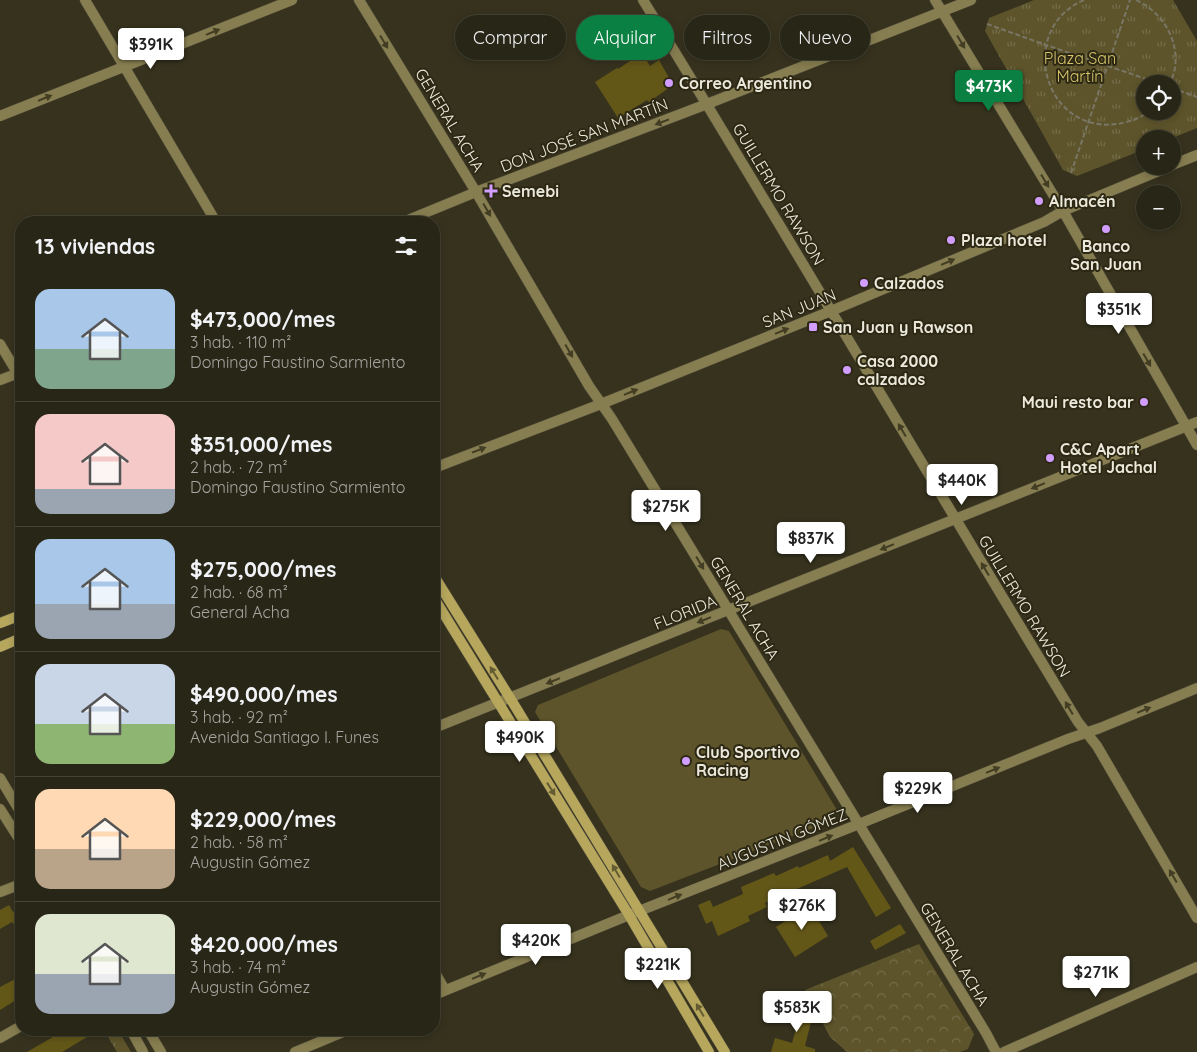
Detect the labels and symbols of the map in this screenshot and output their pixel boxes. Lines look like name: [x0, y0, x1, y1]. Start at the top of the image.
one-way arrow: [205, 27, 220, 35]
pin: $391K: [116, 28, 186, 70]
one-way arrow: [379, 35, 389, 48]
one-way arrow: [956, 35, 965, 48]
park label: Plaza San Martín: [1044, 48, 1116, 86]
street label: GENERAL ACHA: [411, 64, 489, 176]
pin: $473K: [954, 70, 1024, 112]
place label: Correo Argentino: [679, 73, 812, 93]
marker: Correo Argentino: [663, 77, 675, 89]
one-way arrow: [38, 94, 53, 102]
street label: DON JOSÉ SAN MARTÍN: [497, 94, 671, 176]
one-way arrow: [654, 118, 669, 126]
street label: GUILLERMO RAWSON: [729, 119, 829, 269]
one-way arrow: [1040, 174, 1049, 187]
place label: Semebi: [502, 181, 559, 201]
marker: Semebi: [484, 184, 498, 198]
place label: Almacén: [1049, 191, 1116, 211]
marker: Almacén: [1033, 195, 1045, 207]
one-way arrow: [482, 204, 491, 217]
marker: Banco San Juan: [1100, 223, 1112, 235]
place label: Plaza hotel: [961, 230, 1047, 250]
marker: Plaza hotel: [945, 234, 957, 246]
place label: Banco San Juan: [1070, 236, 1142, 274]
one-way arrow: [941, 258, 955, 266]
place label: Calzados: [874, 273, 944, 293]
marker: Calzados: [858, 277, 870, 289]
street label: SAN JUAN: [759, 284, 839, 332]
pin: $351K: [1084, 292, 1154, 335]
place label: San Juan y Rawson: [823, 317, 973, 337]
marker: San Juan y Rawson: [807, 321, 819, 333]
one-way arrow: [774, 327, 789, 334]
one-way arrow: [564, 344, 573, 357]
place label: Casa 2000 calzados: [857, 351, 938, 389]
one-way arrow: [1143, 353, 1152, 366]
marker: Casa 2000 calzados: [841, 364, 853, 376]
one-way arrow: [624, 388, 639, 396]
place label: Maui resto bar: [1022, 392, 1134, 412]
marker: Maui resto bar: [1138, 396, 1150, 408]
one-way arrow: [897, 423, 906, 436]
place label: C&C Apart Hotel Jachal: [1060, 439, 1157, 477]
one-way arrow: [472, 446, 486, 454]
marker: C&C Apart Hotel Jachal: [1044, 452, 1056, 464]
pin: $440K: [927, 464, 997, 506]
one-way arrow: [1031, 483, 1045, 491]
pin: $275K: [631, 490, 701, 532]
pin: $837K: [776, 522, 846, 564]
street label: GUILLERMO RAWSON: [975, 531, 1075, 681]
one-way arrow: [880, 544, 895, 551]
street label: GENERAL ACHA: [706, 552, 784, 664]
one-way arrow: [695, 557, 704, 570]
one-way arrow: [981, 563, 990, 576]
street label: FLORIDA: [651, 590, 719, 634]
one-way arrow: [697, 617, 711, 625]
one-way arrow: [490, 666, 499, 679]
one-way arrow: [546, 677, 560, 685]
one-way arrow: [1065, 701, 1074, 715]
one-way arrow: [1136, 706, 1151, 713]
pin: $490K: [485, 720, 555, 763]
place label: Club Sportivo Racing: [696, 742, 800, 780]
marker: Club Sportivo Racing: [680, 755, 692, 767]
one-way arrow: [985, 765, 1000, 773]
pin: $229K: [883, 772, 953, 814]
one-way arrow: [546, 782, 555, 795]
street label: AUGUSTIN GÓMEZ: [714, 804, 850, 874]
one-way arrow: [819, 833, 833, 841]
one-way arrow: [611, 864, 621, 877]
one-way arrow: [1168, 869, 1177, 883]
pin: $276K: [767, 888, 837, 931]
one-way arrow: [668, 893, 682, 901]
street label: GENERAL ACHA: [916, 898, 994, 1010]
pin: $420K: [501, 924, 571, 966]
pin: $221K: [623, 948, 693, 990]
pin: $271K: [1061, 956, 1131, 998]
one-way arrow: [472, 972, 486, 980]
pin: $583K: [762, 990, 832, 1033]
one-way arrow: [695, 1004, 704, 1017]

